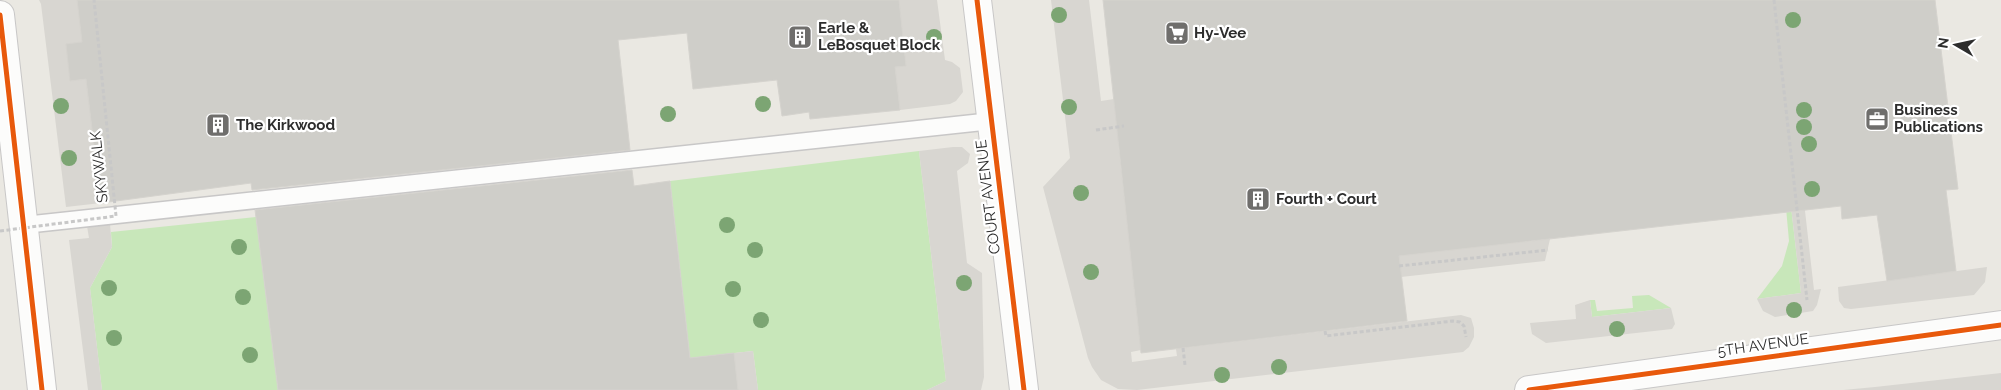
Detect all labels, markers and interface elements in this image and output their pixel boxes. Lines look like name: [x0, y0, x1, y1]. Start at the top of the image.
place label: Earle & LeBosquet Block: [818, 19, 941, 54]
supermarket icon: Hy-Vee: [1164, 20, 1190, 46]
north arrow: [1931, 20, 1981, 70]
building icon: Earle & LeBosquet Block: [787, 24, 813, 50]
place label: Hy-Vee: [1194, 24, 1246, 42]
text: N: [1934, 36, 1952, 49]
place label: Business Publications: [1894, 101, 1983, 136]
office icon: Business Publications: [1864, 106, 1890, 132]
building icon: The Kirkwood: [205, 112, 231, 138]
place label: The Kirkwood: [236, 116, 335, 134]
street label: SKYWALK: [86, 130, 112, 204]
street label: COURT AVENUE: [972, 139, 1004, 255]
building icon: Fourth + Court: [1245, 186, 1271, 212]
place label: Fourth + Court: [1276, 190, 1377, 208]
street label: 5TH AVENUE: [1716, 330, 1810, 360]

